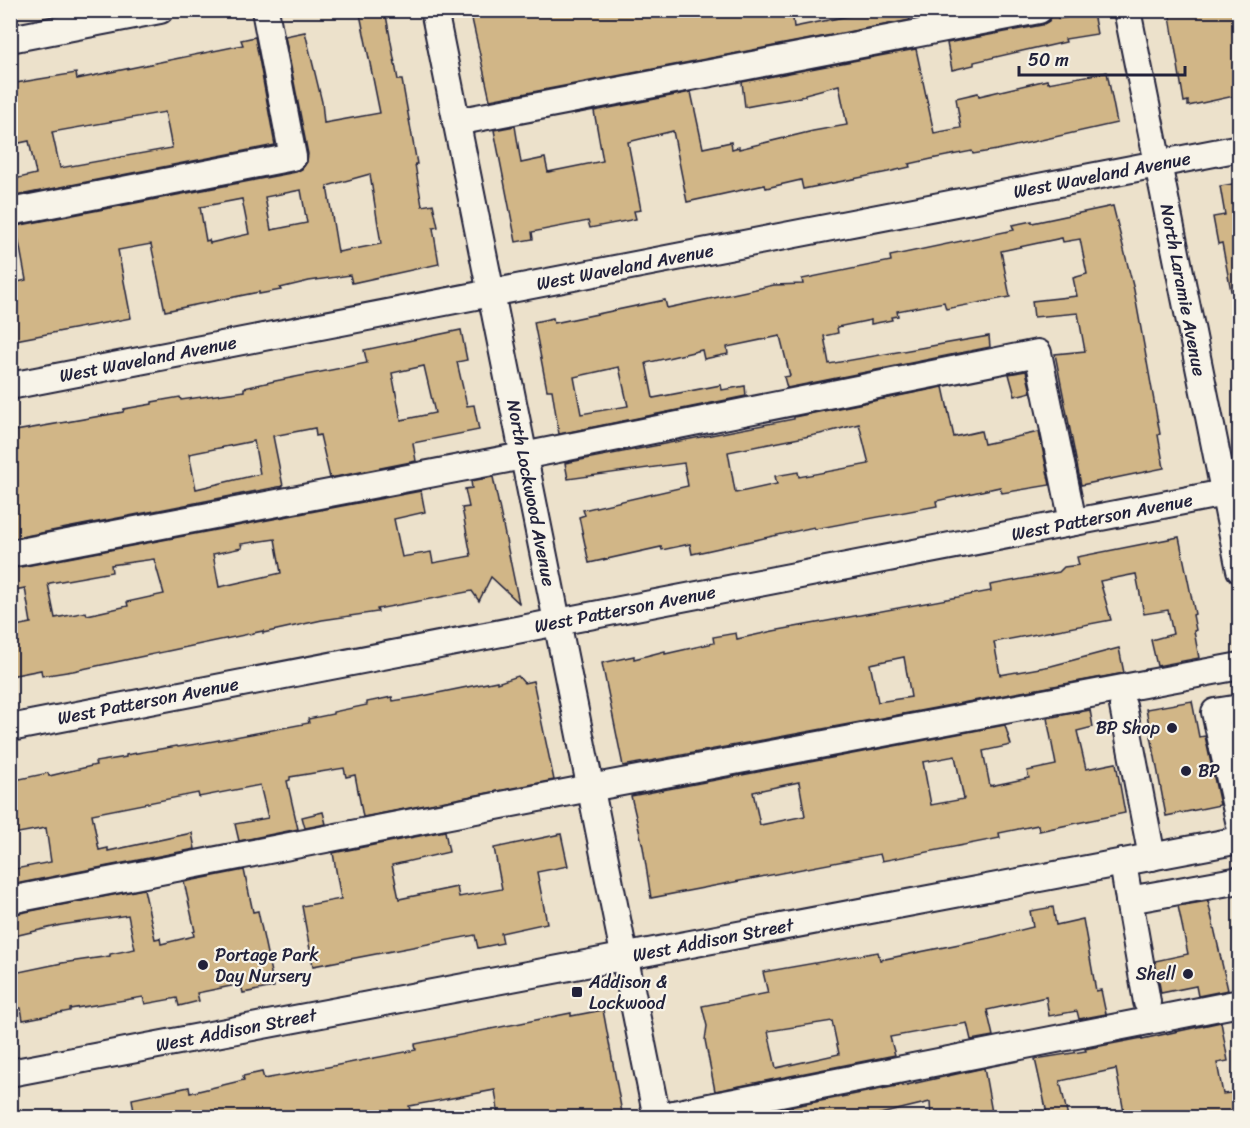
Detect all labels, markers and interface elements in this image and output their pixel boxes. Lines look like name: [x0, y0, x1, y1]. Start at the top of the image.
scale bar: [1019, 39, 1186, 77]
text: 50 m: [1028, 44, 1069, 76]
street label: West Waveland Avenue: [1010, 142, 1194, 208]
street label: North Laramie Avenue: [1151, 201, 1215, 379]
street label: West Waveland Avenue: [533, 234, 717, 300]
street label: West Waveland Avenue: [56, 326, 240, 392]
street label: North Lockwood Avenue: [497, 397, 565, 589]
street label: West Patterson Avenue: [1008, 484, 1196, 550]
street label: West Patterson Avenue: [531, 576, 719, 642]
street label: West Patterson Avenue: [54, 668, 242, 734]
place label: BP Shop: [1096, 712, 1160, 744]
marker: BP Shop: [1165, 721, 1179, 735]
place label: BP: [1198, 755, 1220, 787]
marker: BP: [1179, 764, 1193, 778]
street label: West Addison Street: [630, 909, 797, 971]
place label: Portage Park Day Nursery: [215, 939, 319, 992]
marker: Portage Park Day Nursery: [196, 958, 210, 972]
place label: Shell: [1136, 958, 1177, 990]
place label: Addison & Lockwood: [588, 966, 667, 1019]
marker: Shell: [1181, 967, 1195, 981]
marker: Addison & Lockwood: [570, 985, 584, 999]
street label: West Addison Street: [153, 999, 320, 1061]

